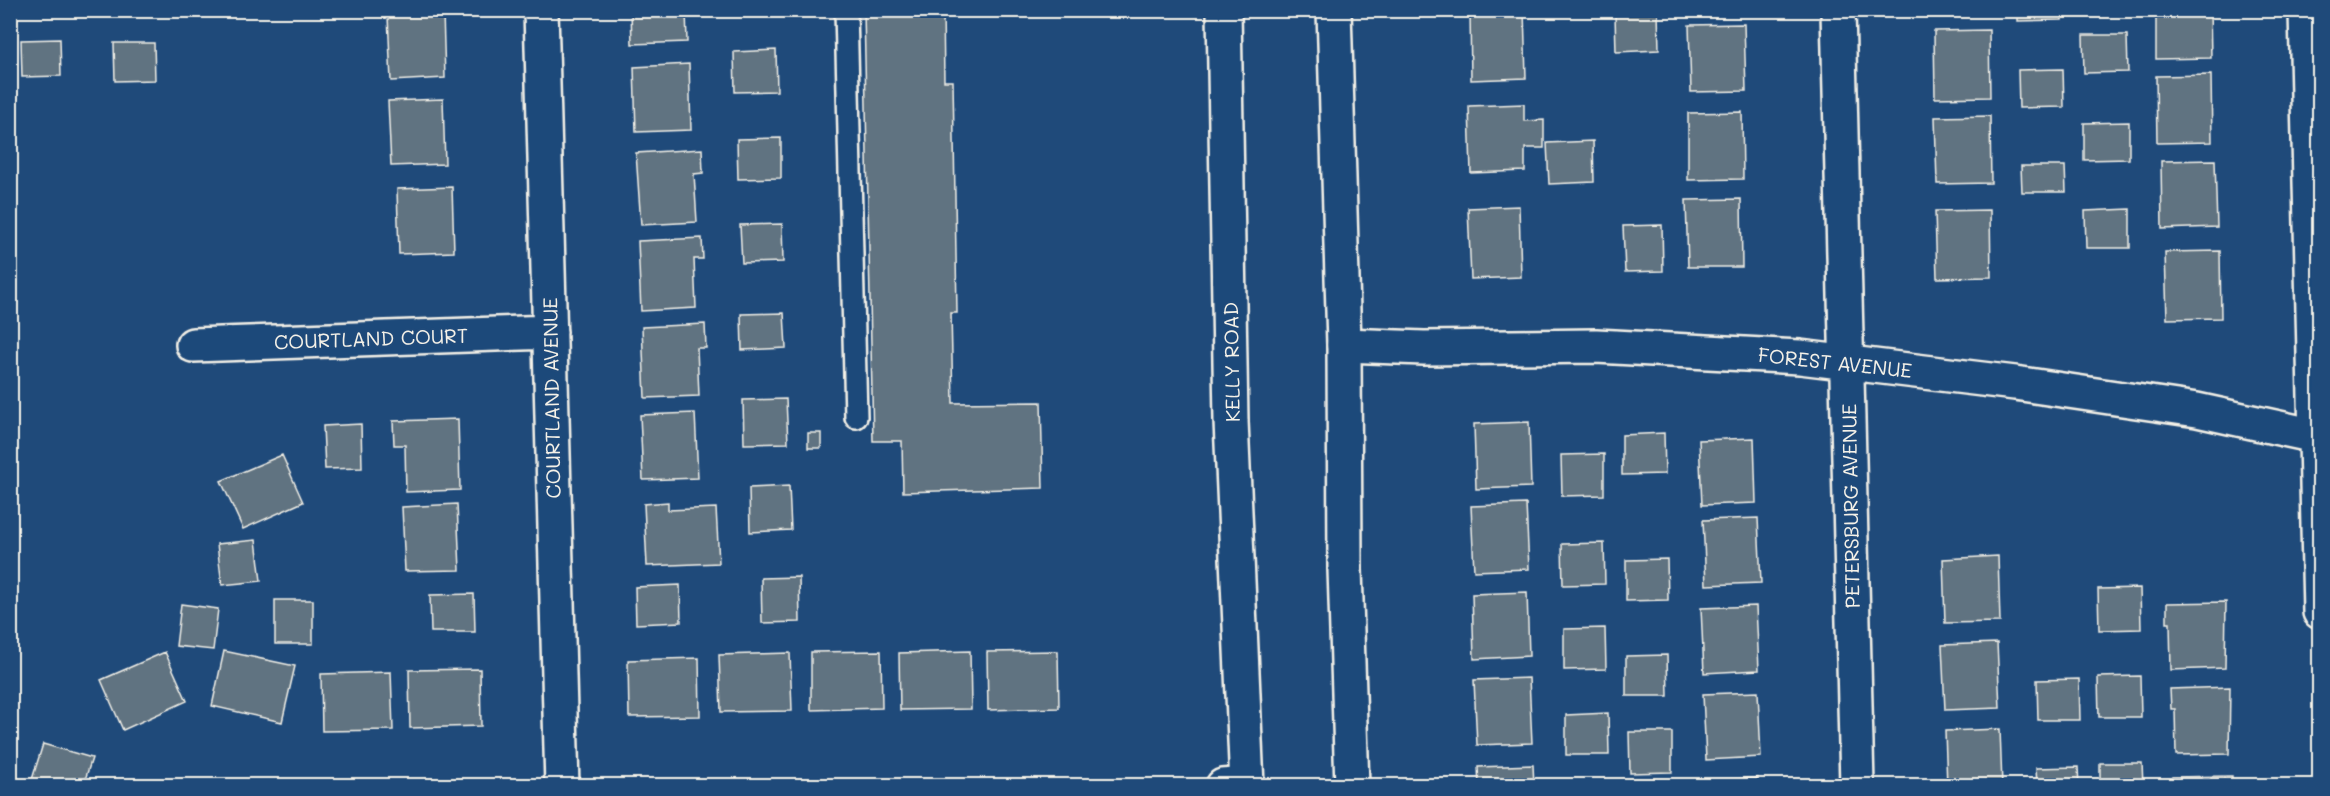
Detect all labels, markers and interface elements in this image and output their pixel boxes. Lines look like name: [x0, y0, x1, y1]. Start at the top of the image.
street label: COURTLAND AVENUE: [536, 297, 566, 499]
street label: KELLY ROAD: [1217, 302, 1245, 422]
street label: COURTLAND COURT: [274, 322, 468, 354]
street label: FOREST AVENUE: [1757, 341, 1913, 383]
street label: PETERSBURG AVENUE: [1835, 403, 1865, 609]

